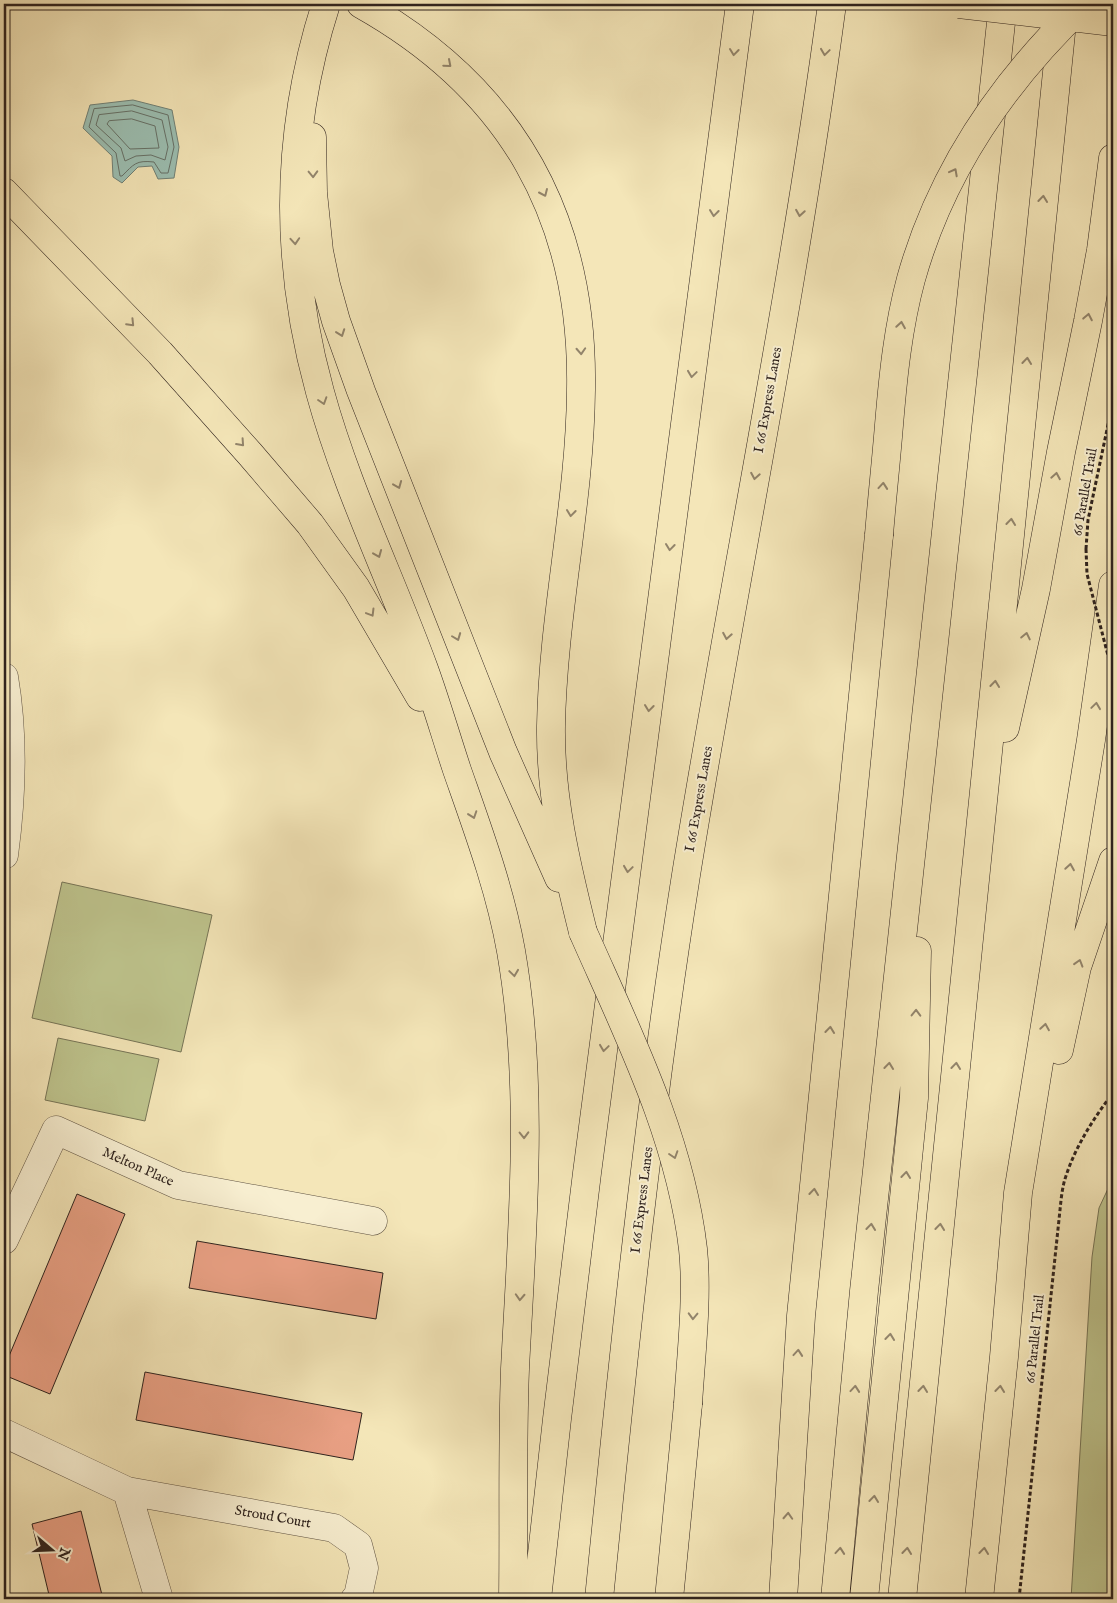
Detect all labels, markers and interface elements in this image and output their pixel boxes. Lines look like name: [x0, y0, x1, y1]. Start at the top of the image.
one-way arrow: [729, 48, 740, 56]
one-way arrow: [821, 48, 831, 56]
one-way arrow: [442, 59, 451, 68]
one-way arrow: [948, 168, 958, 177]
one-way arrow: [307, 170, 318, 178]
one-way arrow: [538, 188, 549, 197]
one-way arrow: [1037, 195, 1048, 203]
one-way arrow: [709, 209, 719, 218]
one-way arrow: [795, 209, 806, 217]
one-way arrow: [290, 238, 301, 246]
one-way arrow: [1083, 312, 1093, 321]
one-way arrow: [125, 317, 134, 326]
one-way arrow: [896, 320, 906, 329]
one-way arrow: [335, 328, 345, 337]
street label: I 66 Express Lanes: [750, 346, 786, 454]
one-way arrow: [575, 347, 586, 355]
one-way arrow: [1021, 356, 1032, 364]
one-way arrow: [687, 371, 698, 379]
one-way arrow: [317, 397, 327, 405]
one-way arrow: [235, 437, 244, 446]
street label: 66 Parallel Trail: [1068, 446, 1102, 537]
one-way arrow: [750, 472, 760, 481]
one-way arrow: [1051, 472, 1061, 481]
one-way arrow: [392, 480, 402, 489]
one-way arrow: [877, 482, 888, 490]
one-way arrow: [566, 509, 577, 517]
one-way arrow: [1005, 518, 1016, 526]
one-way arrow: [665, 542, 675, 551]
one-way arrow: [372, 549, 382, 558]
one-way arrow: [365, 608, 375, 617]
one-way arrow: [1020, 631, 1031, 640]
one-way arrow: [452, 632, 462, 640]
one-way arrow: [722, 633, 733, 641]
one-way arrow: [989, 680, 1000, 688]
one-way arrow: [1090, 702, 1100, 710]
one-way arrow: [644, 704, 655, 712]
street label: I 66 Express Lanes: [681, 745, 717, 853]
one-way arrow: [468, 811, 478, 819]
one-way arrow: [1065, 862, 1075, 871]
one-way arrow: [623, 865, 634, 873]
one-way arrow: [1073, 959, 1083, 967]
one-way arrow: [508, 968, 518, 977]
one-way arrow: [911, 1009, 921, 1016]
one-way arrow: [1039, 1023, 1049, 1031]
one-way arrow: [824, 1026, 835, 1034]
one-way arrow: [599, 1044, 610, 1052]
one-way arrow: [883, 1061, 894, 1069]
one-way arrow: [951, 1061, 962, 1069]
one-way arrow: [519, 1131, 529, 1139]
street label: Melton Place: [99, 1143, 177, 1191]
street label: I 66 Express Lanes: [627, 1146, 657, 1254]
one-way arrow: [668, 1151, 678, 1159]
one-way arrow: [900, 1171, 911, 1179]
one-way arrow: [808, 1187, 819, 1195]
one-way arrow: [865, 1223, 876, 1231]
one-way arrow: [934, 1223, 945, 1231]
one-way arrow: [514, 1293, 525, 1301]
street label: 66 Parallel Trail: [1021, 1294, 1049, 1384]
one-way arrow: [688, 1312, 698, 1320]
one-way arrow: [884, 1333, 895, 1341]
one-way arrow: [793, 1349, 804, 1357]
one-way arrow: [849, 1385, 860, 1393]
one-way arrow: [917, 1385, 928, 1393]
one-way arrow: [994, 1385, 1005, 1393]
one-way arrow: [868, 1494, 879, 1502]
street label: Stroud Court: [233, 1501, 313, 1533]
one-way arrow: [783, 1511, 794, 1519]
north arrow: [28, 1526, 78, 1576]
text: N: [53, 1544, 74, 1563]
one-way arrow: [834, 1546, 845, 1554]
one-way arrow: [901, 1546, 912, 1554]
one-way arrow: [978, 1546, 989, 1554]

